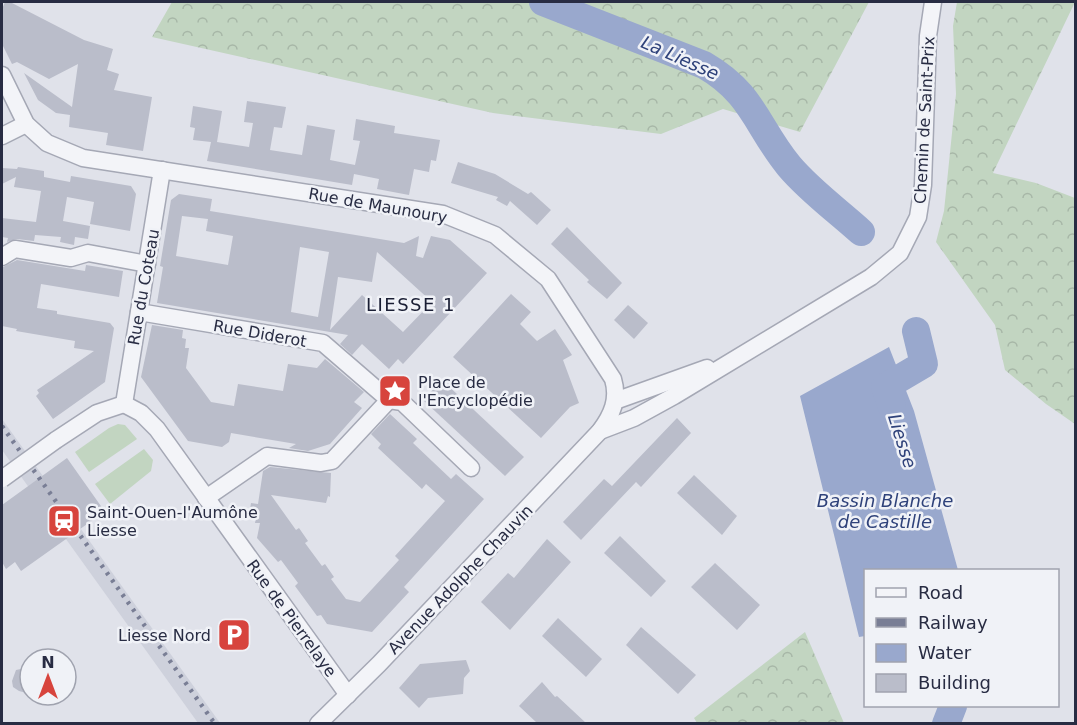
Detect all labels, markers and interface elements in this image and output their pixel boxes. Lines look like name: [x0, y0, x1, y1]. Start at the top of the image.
water label: La Liesse: [638, 31, 722, 84]
street label: Chemin de Saint-Prix: [911, 36, 938, 204]
street label: Rue de Maunoury: [307, 184, 449, 227]
street label: Rue du Coteau: [124, 227, 163, 347]
district label: LIESSE 1: [366, 294, 456, 315]
street label: Rue Diderot: [212, 316, 308, 351]
place icon: Place de l'Encyclopédie: [377, 373, 413, 409]
place label: Place de l'Encyclopédie: [418, 373, 533, 410]
water label: Liesse: [884, 411, 921, 471]
water label: Bassin Blanche de Castille: [817, 490, 953, 532]
street label: Avenue Adolphe Chauvin: [384, 501, 537, 658]
station icon: Saint-Ouen-l'Aumône Liesse: [46, 503, 82, 539]
place label: Saint-Ouen-l'Aumône Liesse: [87, 503, 258, 540]
street label: Rue de Pierrelaye: [243, 556, 340, 681]
legend: [864, 569, 1059, 707]
text: Road: [918, 582, 963, 603]
text: Railway: [918, 612, 988, 633]
parking icon: Liesse Nord: [216, 617, 252, 653]
place label: Liesse Nord: [118, 626, 211, 645]
text: Water: [918, 642, 972, 663]
north arrow: [18, 647, 78, 707]
text: N: [41, 653, 55, 672]
text: Building: [918, 672, 991, 693]

